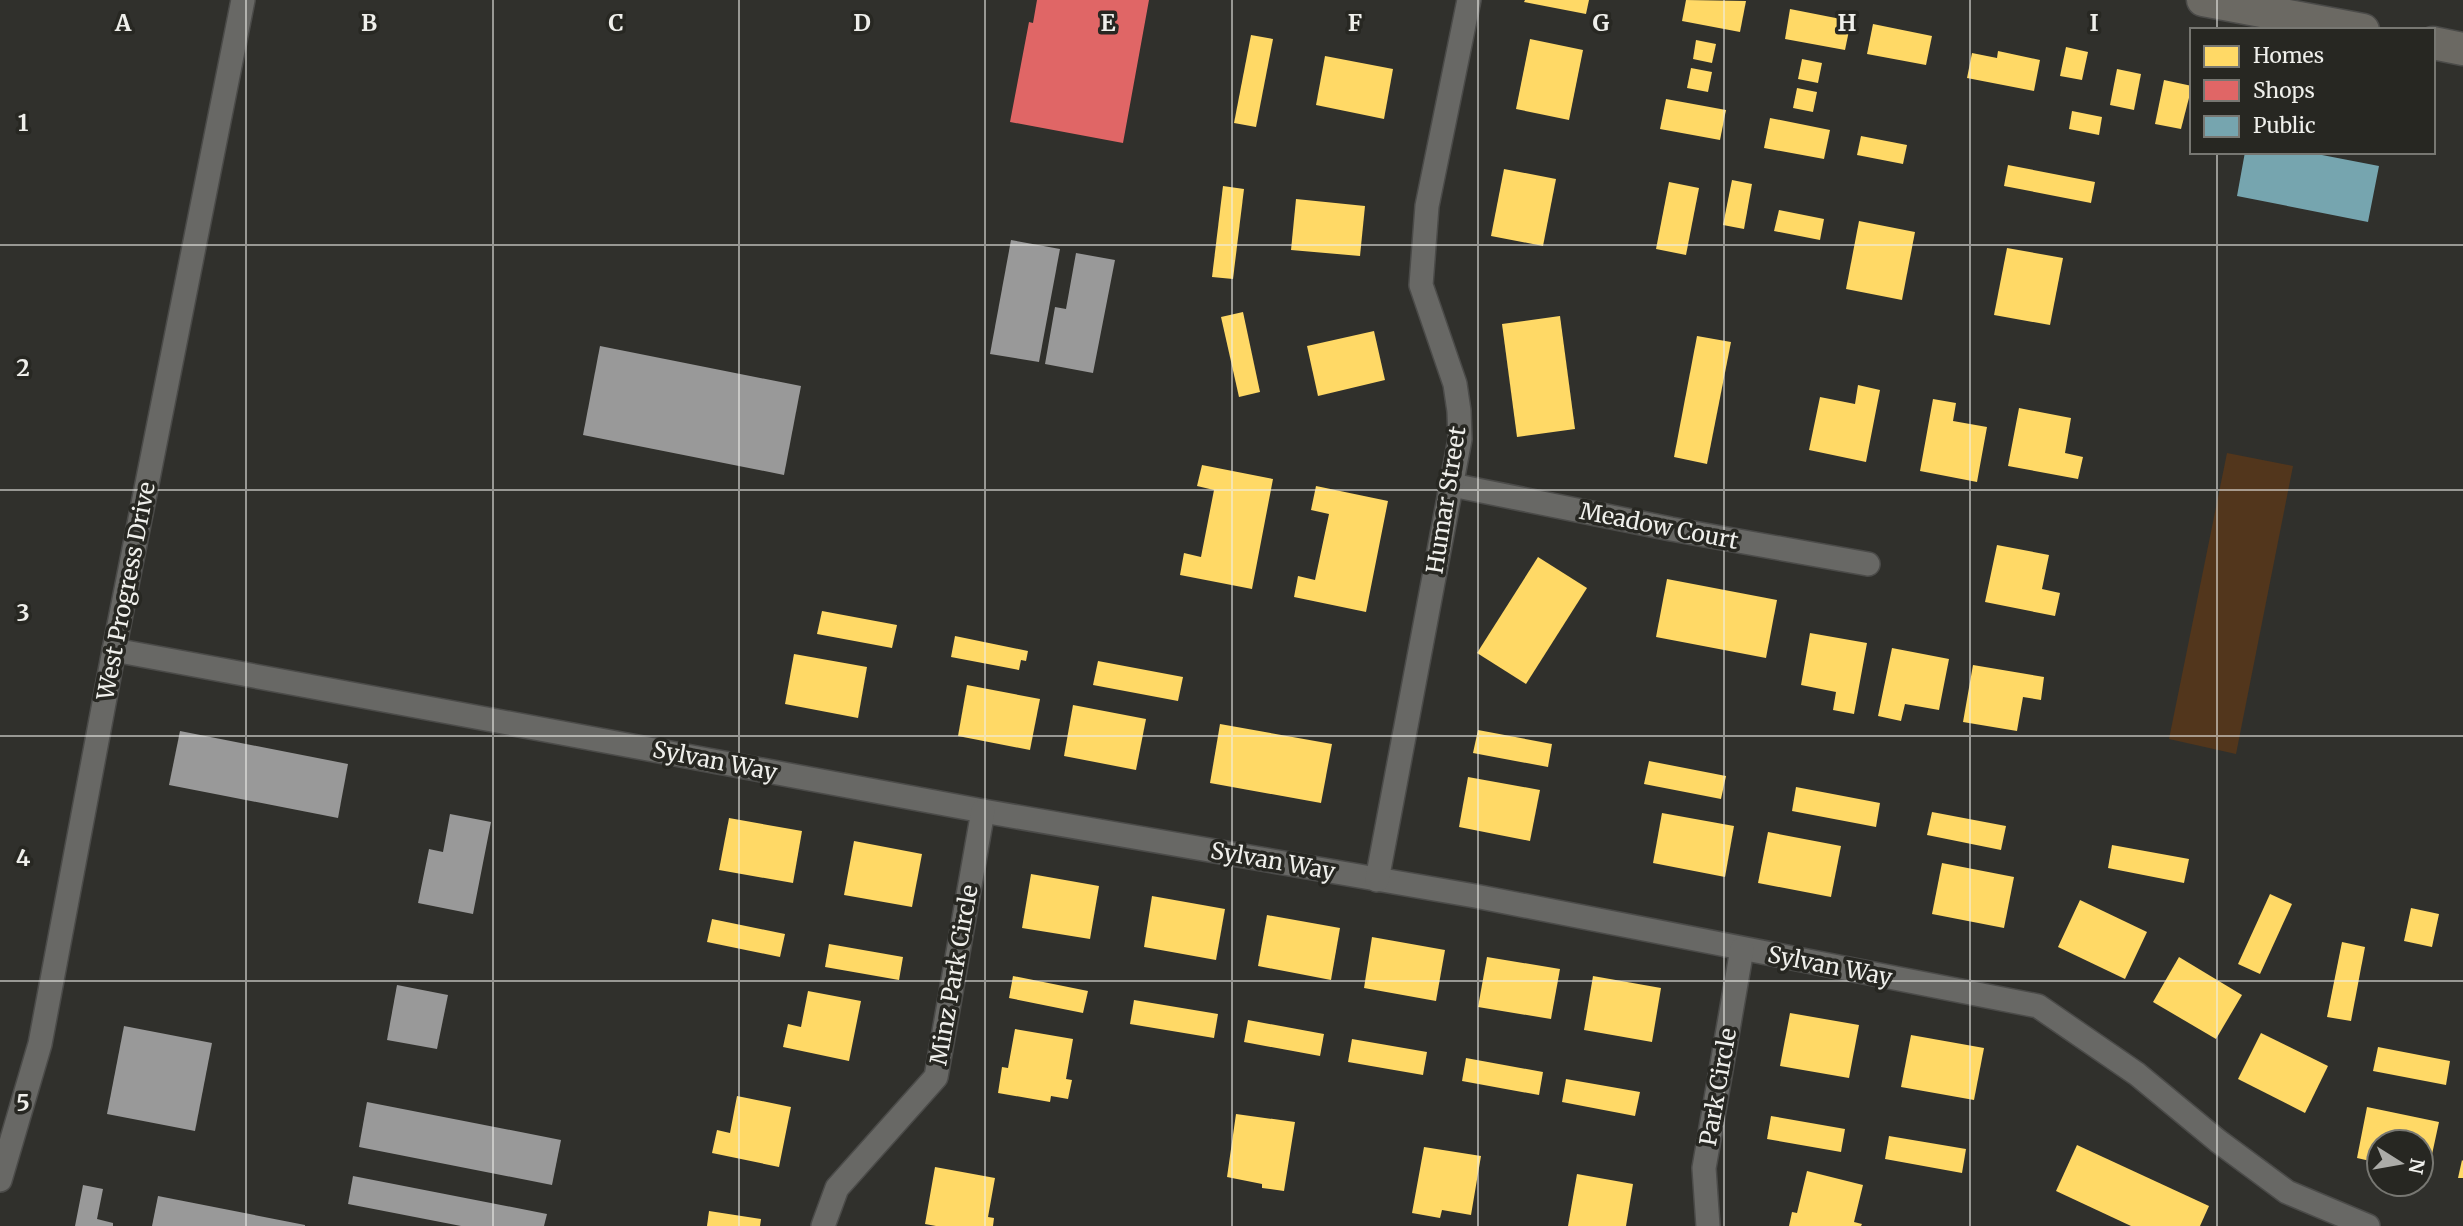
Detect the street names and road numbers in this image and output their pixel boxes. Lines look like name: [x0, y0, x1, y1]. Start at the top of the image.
street label: Humar Street: [1420, 424, 1471, 576]
street label: West Progress Drive: [90, 479, 161, 703]
street label: Meadow Court: [1577, 496, 1741, 555]
street label: Sylvan Way: [650, 734, 780, 787]
street label: Sylvan Way: [1209, 835, 1338, 886]
street label: Minz Park Circle: [923, 883, 984, 1067]
street label: Sylvan Way: [1765, 939, 1895, 992]
street label: Park Circle: [1693, 1026, 1742, 1148]

